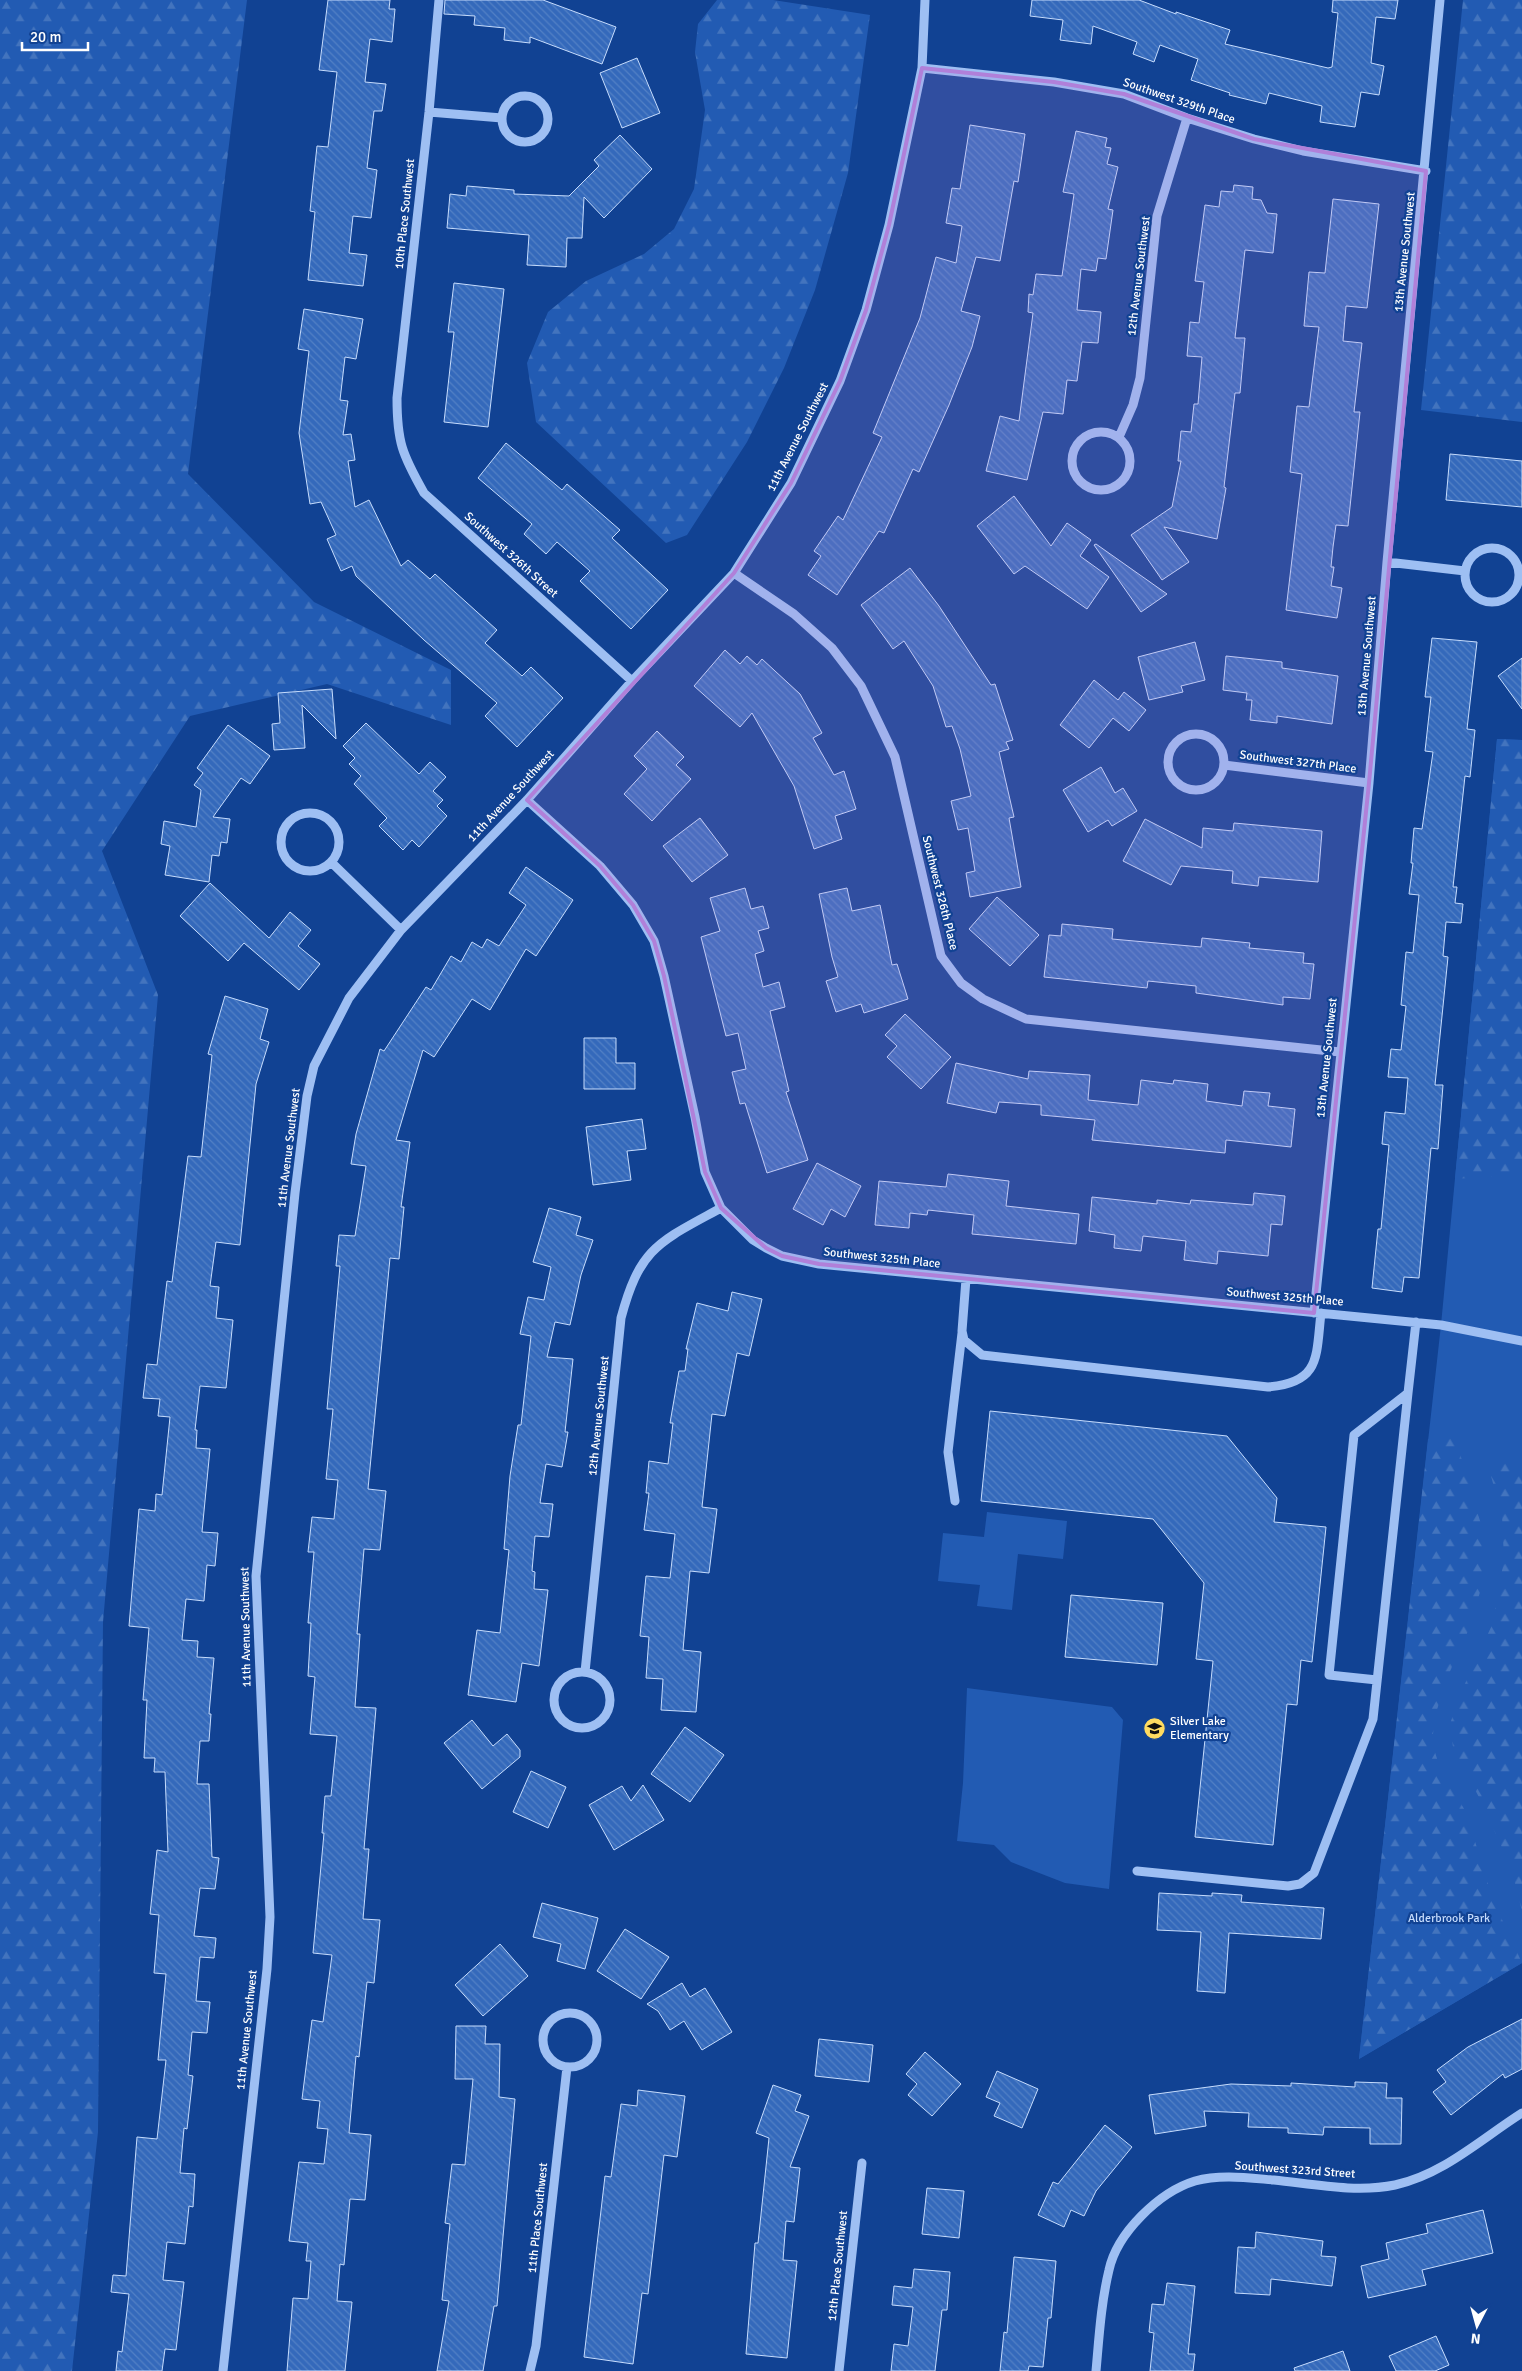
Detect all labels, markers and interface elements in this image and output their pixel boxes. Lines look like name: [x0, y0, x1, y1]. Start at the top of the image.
scale bar: [22, 20, 89, 52]
text: 20 m: [30, 28, 61, 46]
street label: Southwest 329th Place: [1121, 75, 1237, 127]
street label: 10th Place Southwest: [392, 158, 418, 270]
street label: 13th Avenue Southwest: [1391, 191, 1419, 313]
street label: 12th Avenue Southwest: [1124, 215, 1154, 337]
street label: 11th Avenue Southwest: [764, 380, 832, 494]
street label: Southwest 326th Street: [461, 509, 561, 601]
street label: 13th Avenue Southwest: [1354, 595, 1380, 717]
street label: 11th Avenue Southwest: [464, 747, 558, 845]
street label: Southwest 327th Place: [1239, 747, 1357, 777]
street label: Southwest 326th Place: [919, 834, 961, 952]
street label: 13th Avenue Southwest: [1313, 997, 1341, 1119]
street label: 11th Avenue Southwest: [274, 1087, 304, 1209]
street label: Southwest 325th Place: [823, 1244, 941, 1272]
street label: Southwest 325th Place: [1226, 1284, 1344, 1310]
street label: 12th Avenue Southwest: [585, 1355, 613, 1477]
street label: 11th Avenue Southwest: [237, 1567, 255, 1687]
place label: Silver Lake Elementary: [1170, 1714, 1229, 1743]
school or university icon: Silver Lake Elementary: [1142, 1716, 1166, 1740]
park label: Alderbrook Park: [1408, 1911, 1490, 1926]
street label: 11th Avenue Southwest: [233, 1969, 261, 2091]
street label: Southwest 323rd Street: [1234, 2158, 1356, 2182]
street label: 11th Place Southwest: [525, 2162, 551, 2274]
street label: 12th Place Southwest: [825, 2210, 851, 2322]
north arrow: [1452, 2301, 1502, 2351]
text: N: [1470, 2329, 1481, 2347]

